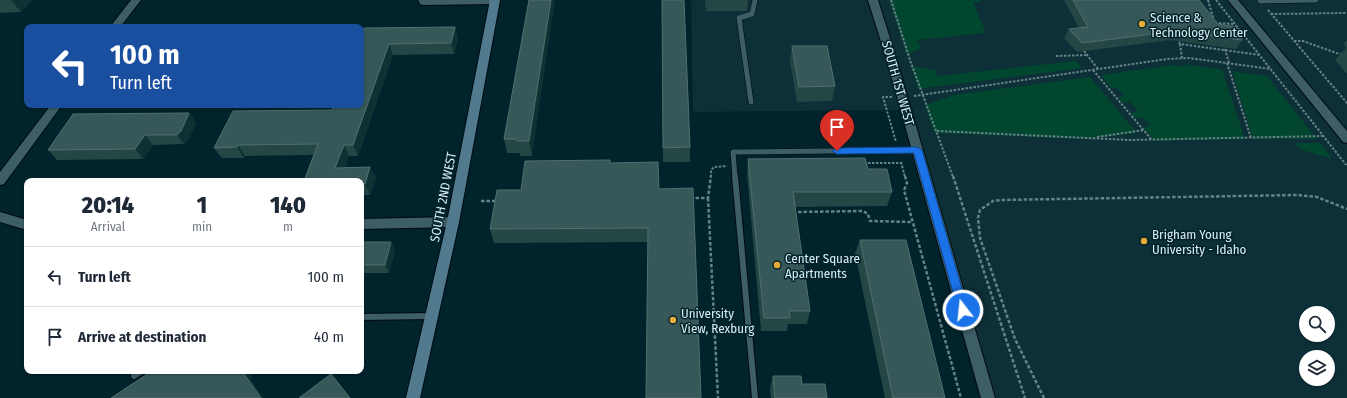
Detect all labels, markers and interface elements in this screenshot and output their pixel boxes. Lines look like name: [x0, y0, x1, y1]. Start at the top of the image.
place label: Science & Technology Center: [1150, 10, 1248, 40]
marker: Science & Technology Center: [1137, 19, 1147, 29]
text: 100 m: [110, 38, 180, 71]
street label: SOUTH 1ST WEST: [879, 39, 917, 127]
icon: left: [44, 40, 96, 92]
text: Turn left: [110, 72, 172, 94]
pin: [820, 110, 854, 151]
icon: arrive: [826, 116, 848, 138]
street label: SOUTH 2ND WEST: [427, 151, 459, 243]
text: 20:14: [82, 191, 134, 219]
text: 1: [197, 191, 207, 219]
text: 140: [270, 191, 306, 219]
text: Arrival: [91, 219, 125, 234]
text: min: [192, 219, 212, 234]
text: m: [283, 219, 293, 234]
place label: Brigham Young University - Idaho: [1152, 227, 1247, 257]
marker: Brigham Young University - Idaho: [1139, 236, 1149, 246]
place label: Center Square Apartments: [785, 251, 860, 281]
marker: Center Square Apartments: [772, 260, 782, 270]
icon: left: [44, 266, 66, 288]
text: Turn left: [78, 268, 131, 286]
text: 100 m: [307, 268, 344, 286]
position arrow: [942, 289, 984, 331]
place label: University View, Rexburg: [681, 306, 755, 336]
map controls: [1299, 306, 1335, 386]
button: search: [1299, 306, 1335, 342]
marker: University View, Rexburg: [668, 315, 678, 325]
icon: arrive: [44, 326, 66, 348]
text: Arrive at destination: [78, 328, 206, 346]
text: 40 m: [314, 328, 344, 346]
button: layers: [1299, 350, 1335, 386]

